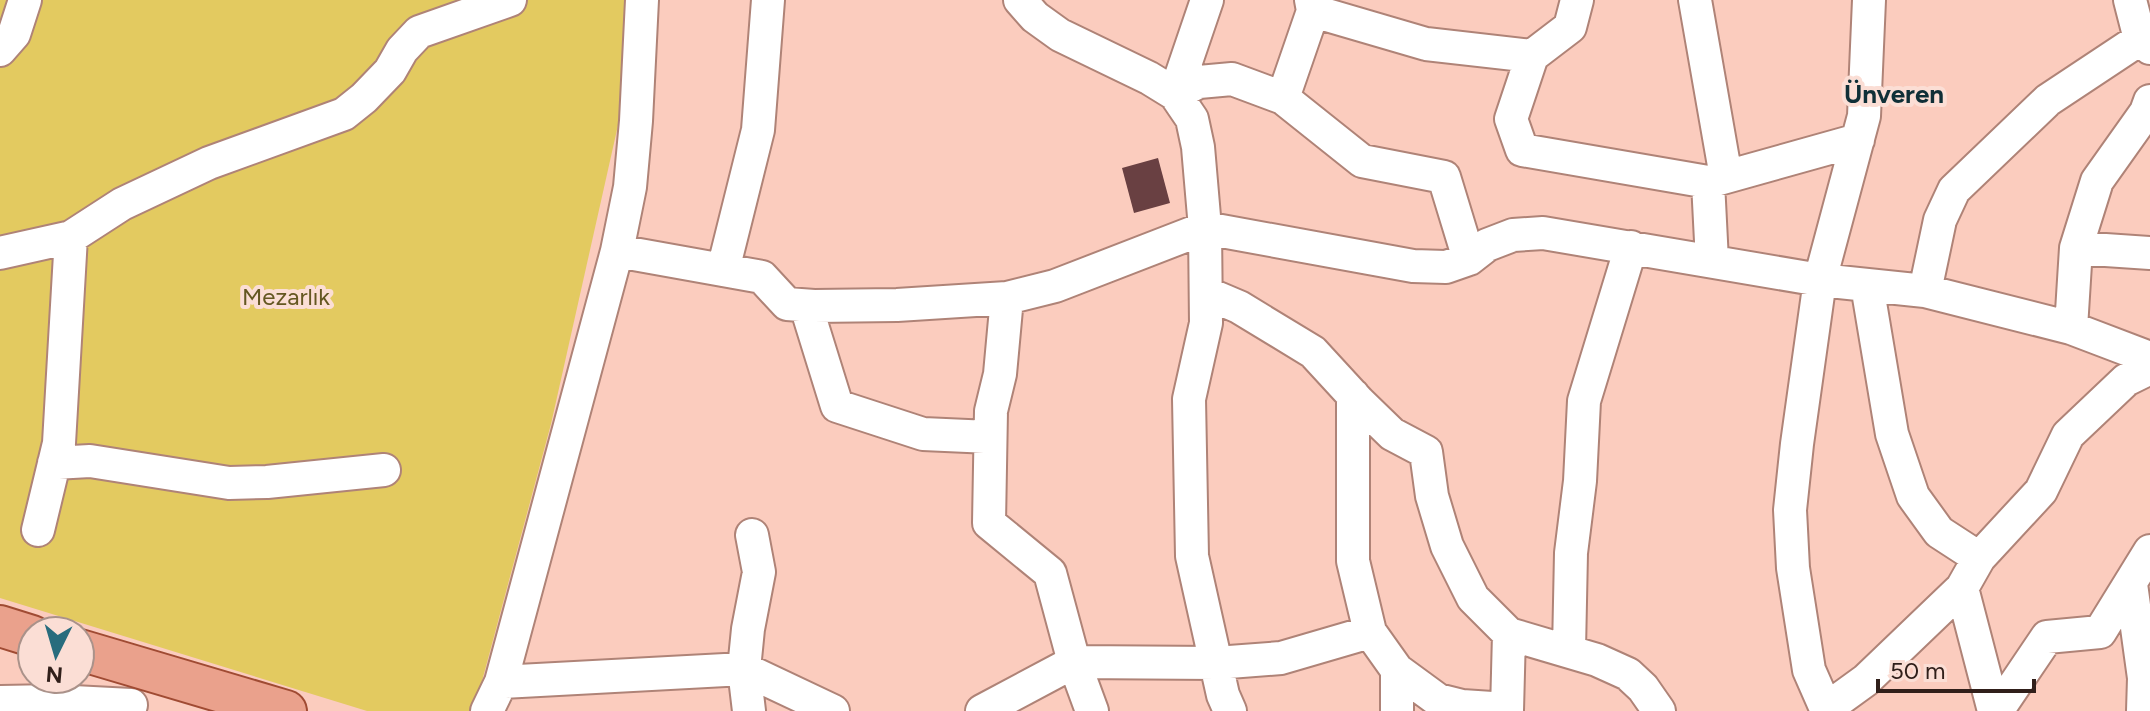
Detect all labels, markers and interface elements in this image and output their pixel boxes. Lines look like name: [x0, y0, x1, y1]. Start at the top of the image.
district label: Ünveren: [1844, 78, 1944, 110]
park label: Mezarlık: [242, 282, 330, 311]
north arrow: [16, 615, 96, 695]
scale bar: [1878, 643, 2034, 693]
text: 50 m: [1890, 656, 1946, 685]
text: N: [45, 660, 64, 689]

